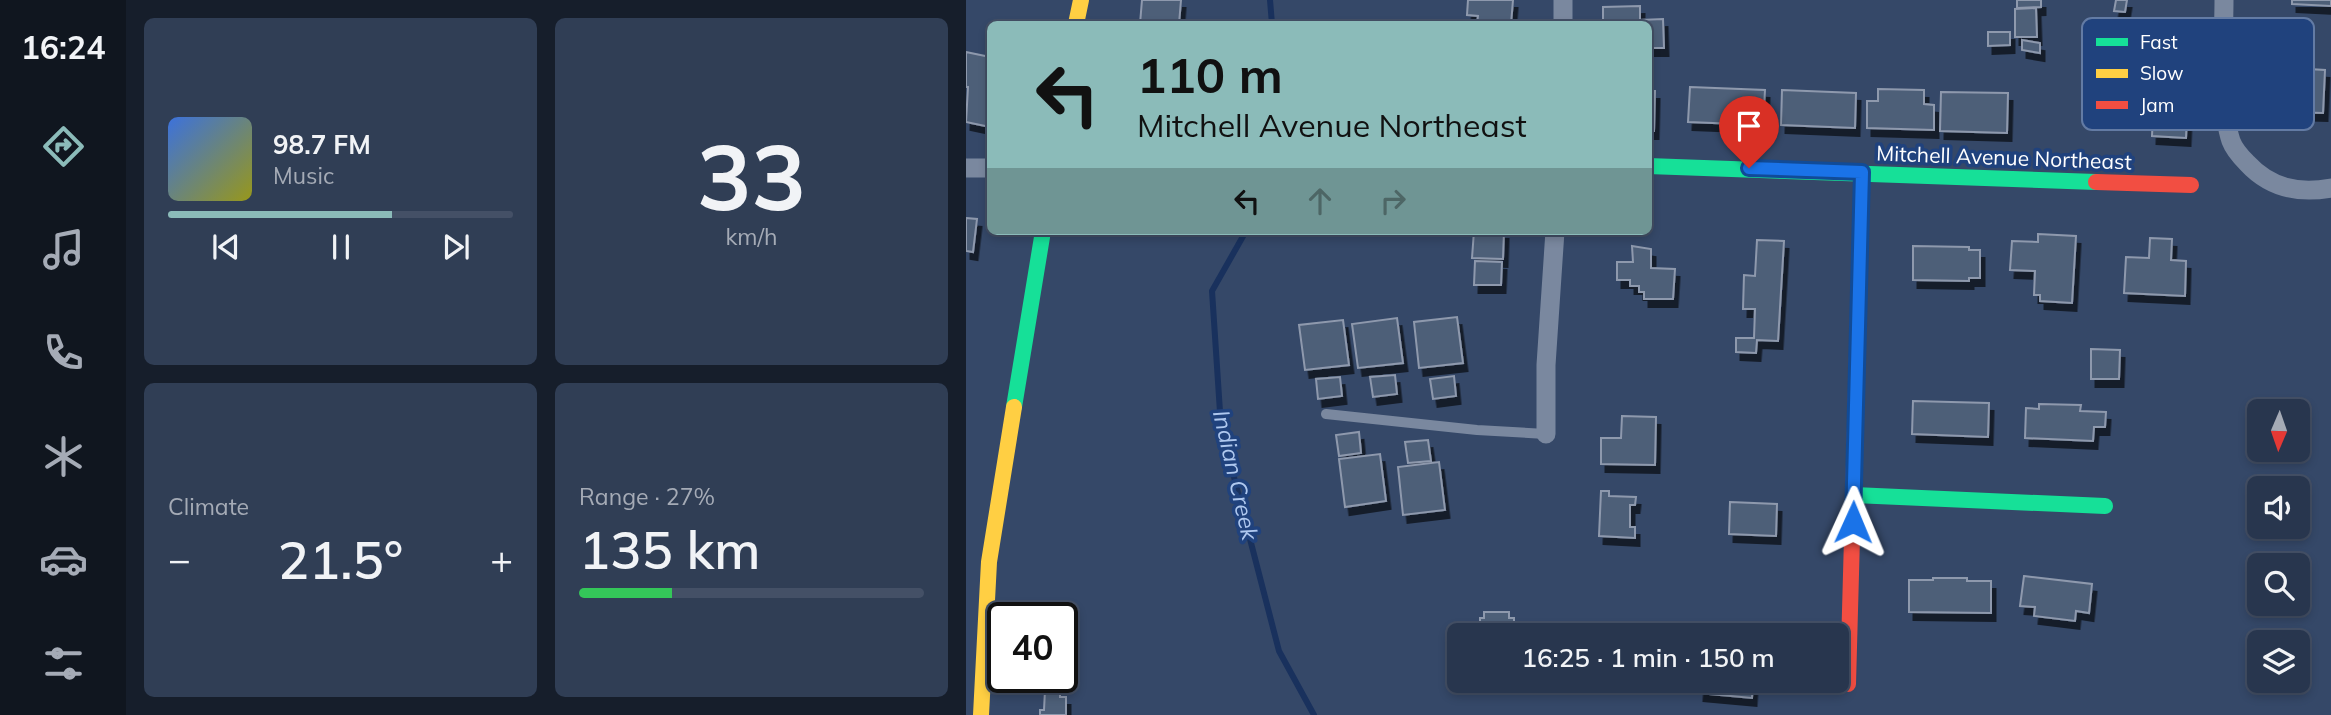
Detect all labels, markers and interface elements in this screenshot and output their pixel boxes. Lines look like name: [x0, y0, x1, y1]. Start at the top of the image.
legend: [2082, 18, 2314, 130]
text: 16:24: [21, 27, 105, 67]
text: Fast: [2140, 30, 2178, 54]
text: 110 m: [1137, 44, 1283, 105]
icon: left: [1022, 49, 1113, 140]
text: Slow: [2140, 61, 2184, 85]
text: Jam: [2140, 93, 2174, 117]
pin: [1719, 96, 1779, 168]
text: Mitchell Avenue Northeast: [1137, 105, 1527, 145]
icon: arrive: [1730, 107, 1768, 145]
text: 33: [697, 119, 806, 233]
icon: directions: [39, 122, 88, 171]
text: 98.7 FM: [273, 128, 371, 161]
street label: Mitchell Avenue Northeast: [1876, 140, 2132, 174]
text: Music: [273, 161, 334, 190]
icon: left: [1228, 182, 1266, 220]
icon: ahead: [1301, 182, 1339, 220]
icon: right: [1374, 182, 1412, 220]
text: km/h: [725, 222, 778, 251]
icon: music: [39, 225, 88, 274]
icon: previous: [207, 228, 245, 266]
icon: pause: [322, 228, 360, 266]
icon: next: [437, 228, 475, 266]
icon: phone: [39, 328, 88, 377]
north arrow: [2247, 399, 2310, 462]
map controls: [2247, 399, 2310, 693]
water label: Indian Creek: [1207, 407, 1265, 544]
icon: climate: [39, 432, 88, 481]
button: sound: [2247, 476, 2310, 539]
text: Range · 27%: [579, 482, 715, 511]
position arrow: [1816, 485, 1890, 559]
text: Climate: [168, 492, 249, 521]
text: 135 km: [579, 517, 760, 582]
text: 21.5°: [278, 527, 403, 592]
icon: car: [39, 535, 88, 584]
text: −: [168, 535, 191, 583]
text: +: [490, 535, 513, 583]
button: search: [2247, 553, 2310, 616]
speed limit sign: 40: [987, 602, 1078, 693]
button: layers: [2247, 630, 2310, 693]
icon: filters: [39, 639, 88, 688]
text: 16:25 · 1 min · 150 m: [1521, 641, 1775, 674]

